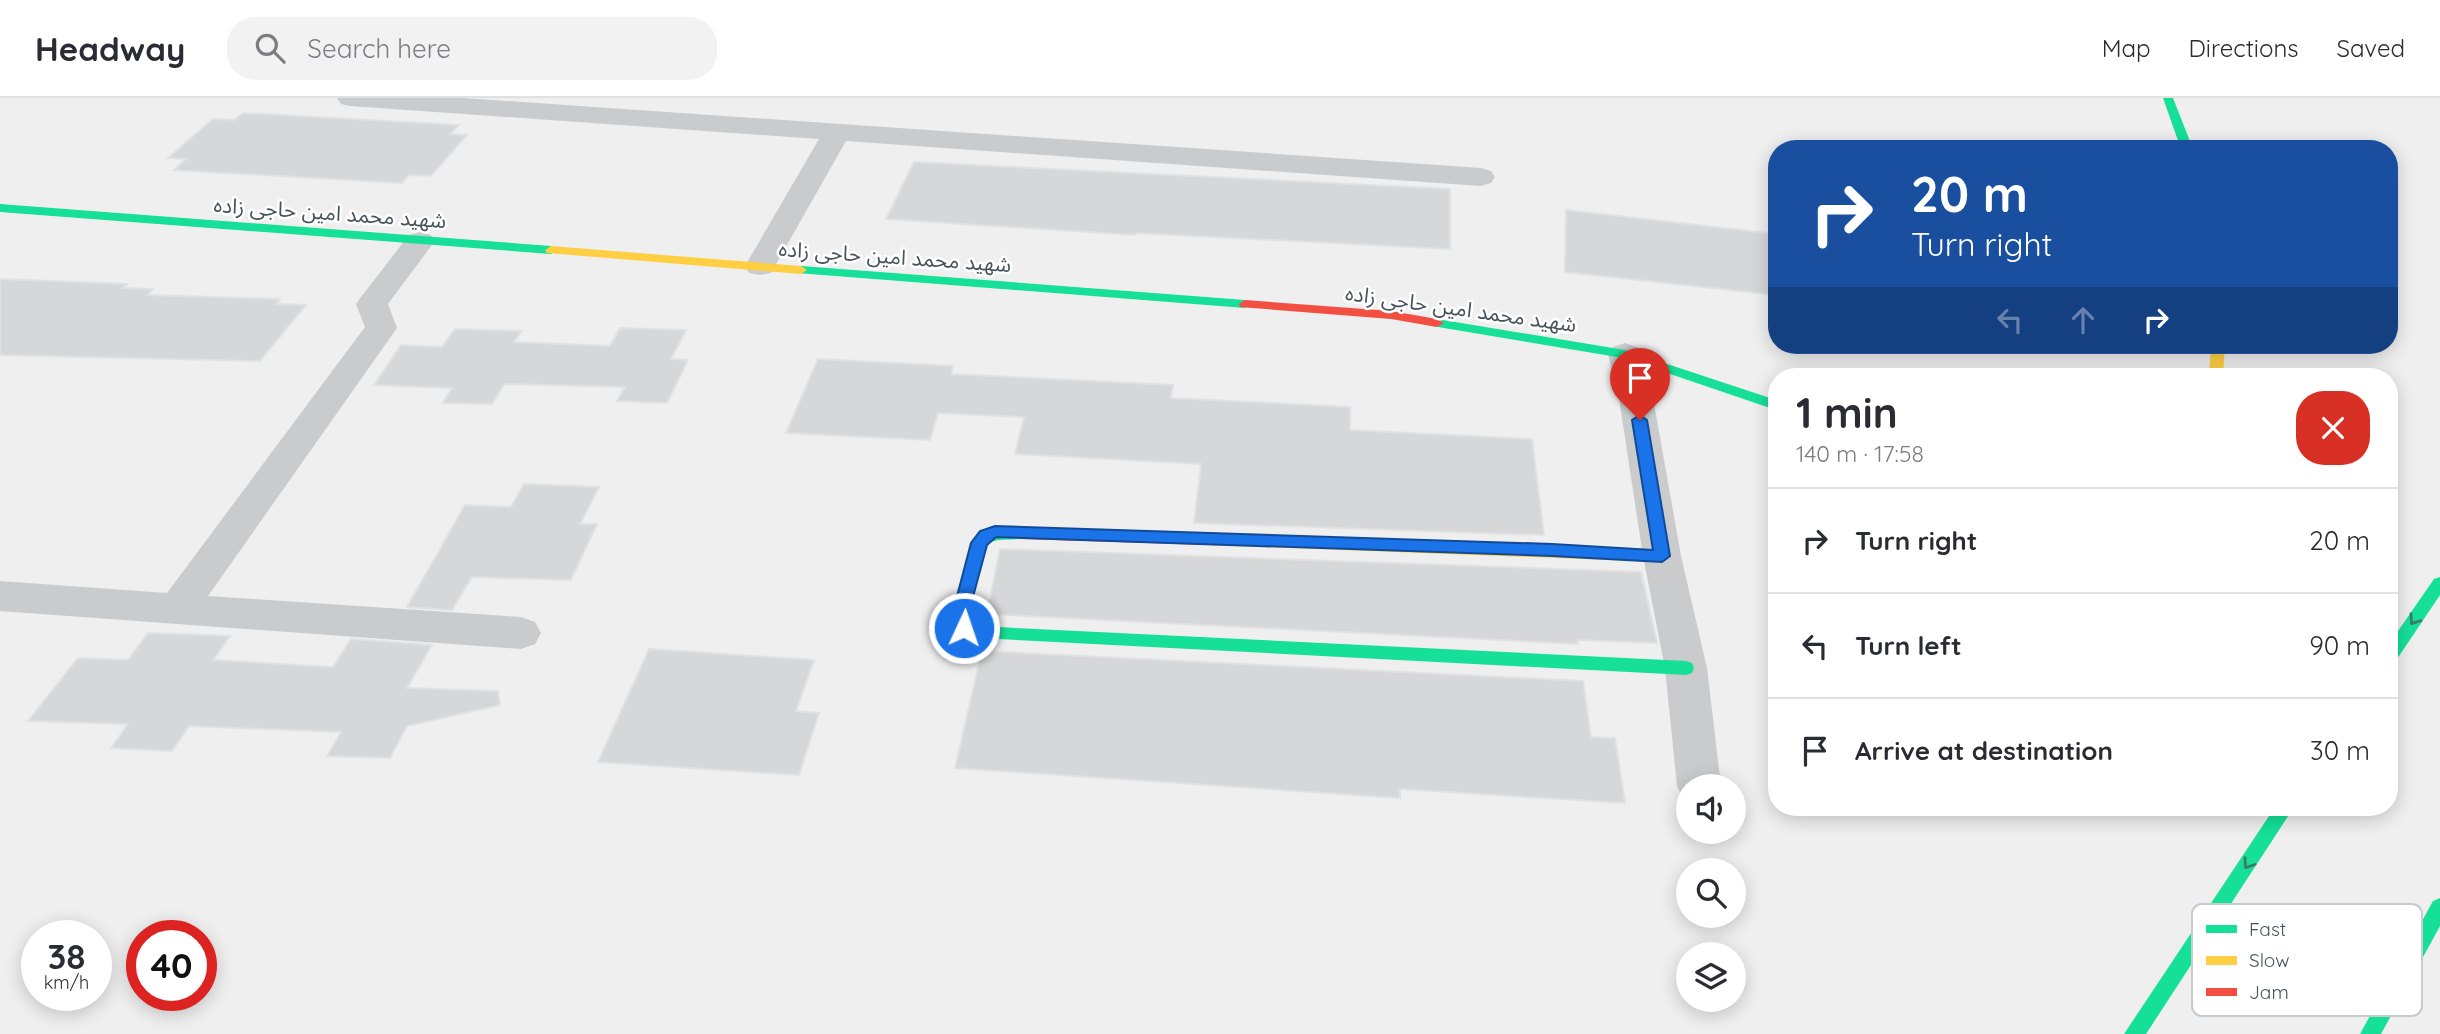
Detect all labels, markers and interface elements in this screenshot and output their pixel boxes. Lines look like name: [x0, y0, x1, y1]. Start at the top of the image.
search box: [227, 17, 717, 80]
text: Headway: [35, 28, 185, 69]
icon: search: [251, 29, 289, 67]
text: Search here: [307, 32, 451, 65]
text: Map: [2102, 33, 2151, 63]
text: Directions: [2189, 33, 2299, 63]
text: Saved: [2337, 33, 2405, 63]
text: 20 m: [1911, 163, 2028, 224]
icon: right: [1796, 168, 1887, 259]
street label: شهید محمد امین حاجی زاده: [213, 191, 447, 233]
text: Turn right: [1911, 224, 2052, 264]
street label: شهید محمد امین حاجی زاده: [778, 235, 1012, 277]
street label: شهید محمد امین حاجی زاده: [1344, 279, 1578, 337]
icon: left: [1991, 301, 2029, 339]
icon: ahead: [2064, 301, 2102, 339]
icon: right: [2137, 301, 2175, 339]
pin: [1610, 348, 1670, 420]
icon: arrive: [1621, 359, 1659, 397]
text: 1 min: [1796, 386, 1898, 439]
button: close: [2296, 391, 2370, 465]
text: 140 m · 17:58: [1796, 439, 1924, 468]
icon: right: [1796, 522, 1834, 560]
text: Turn right: [1855, 524, 1977, 557]
text: 20 m: [2309, 524, 2370, 557]
position arrow: [927, 591, 1001, 665]
one-way arrow: [2410, 612, 2422, 625]
icon: left: [1796, 627, 1834, 665]
text: Turn left: [1855, 629, 1962, 662]
text: 90 m: [2309, 629, 2370, 662]
icon: arrive: [1796, 732, 1834, 770]
text: Arrive at destination: [1855, 734, 2113, 767]
text: 30 m: [2310, 734, 2370, 767]
map controls: [1676, 774, 1746, 1012]
button: sound: [1676, 774, 1746, 844]
one-way arrow: [2243, 856, 2256, 869]
button: search: [1676, 858, 1746, 928]
legend: [2192, 904, 2422, 1016]
text: Fast: [2249, 917, 2286, 941]
speed limit sign: 40: [126, 920, 217, 1011]
text: 38: [48, 934, 85, 978]
button: layers: [1676, 942, 1746, 1012]
text: Slow: [2249, 948, 2290, 972]
text: km/h: [44, 971, 89, 994]
text: Jam: [2249, 980, 2289, 1004]

